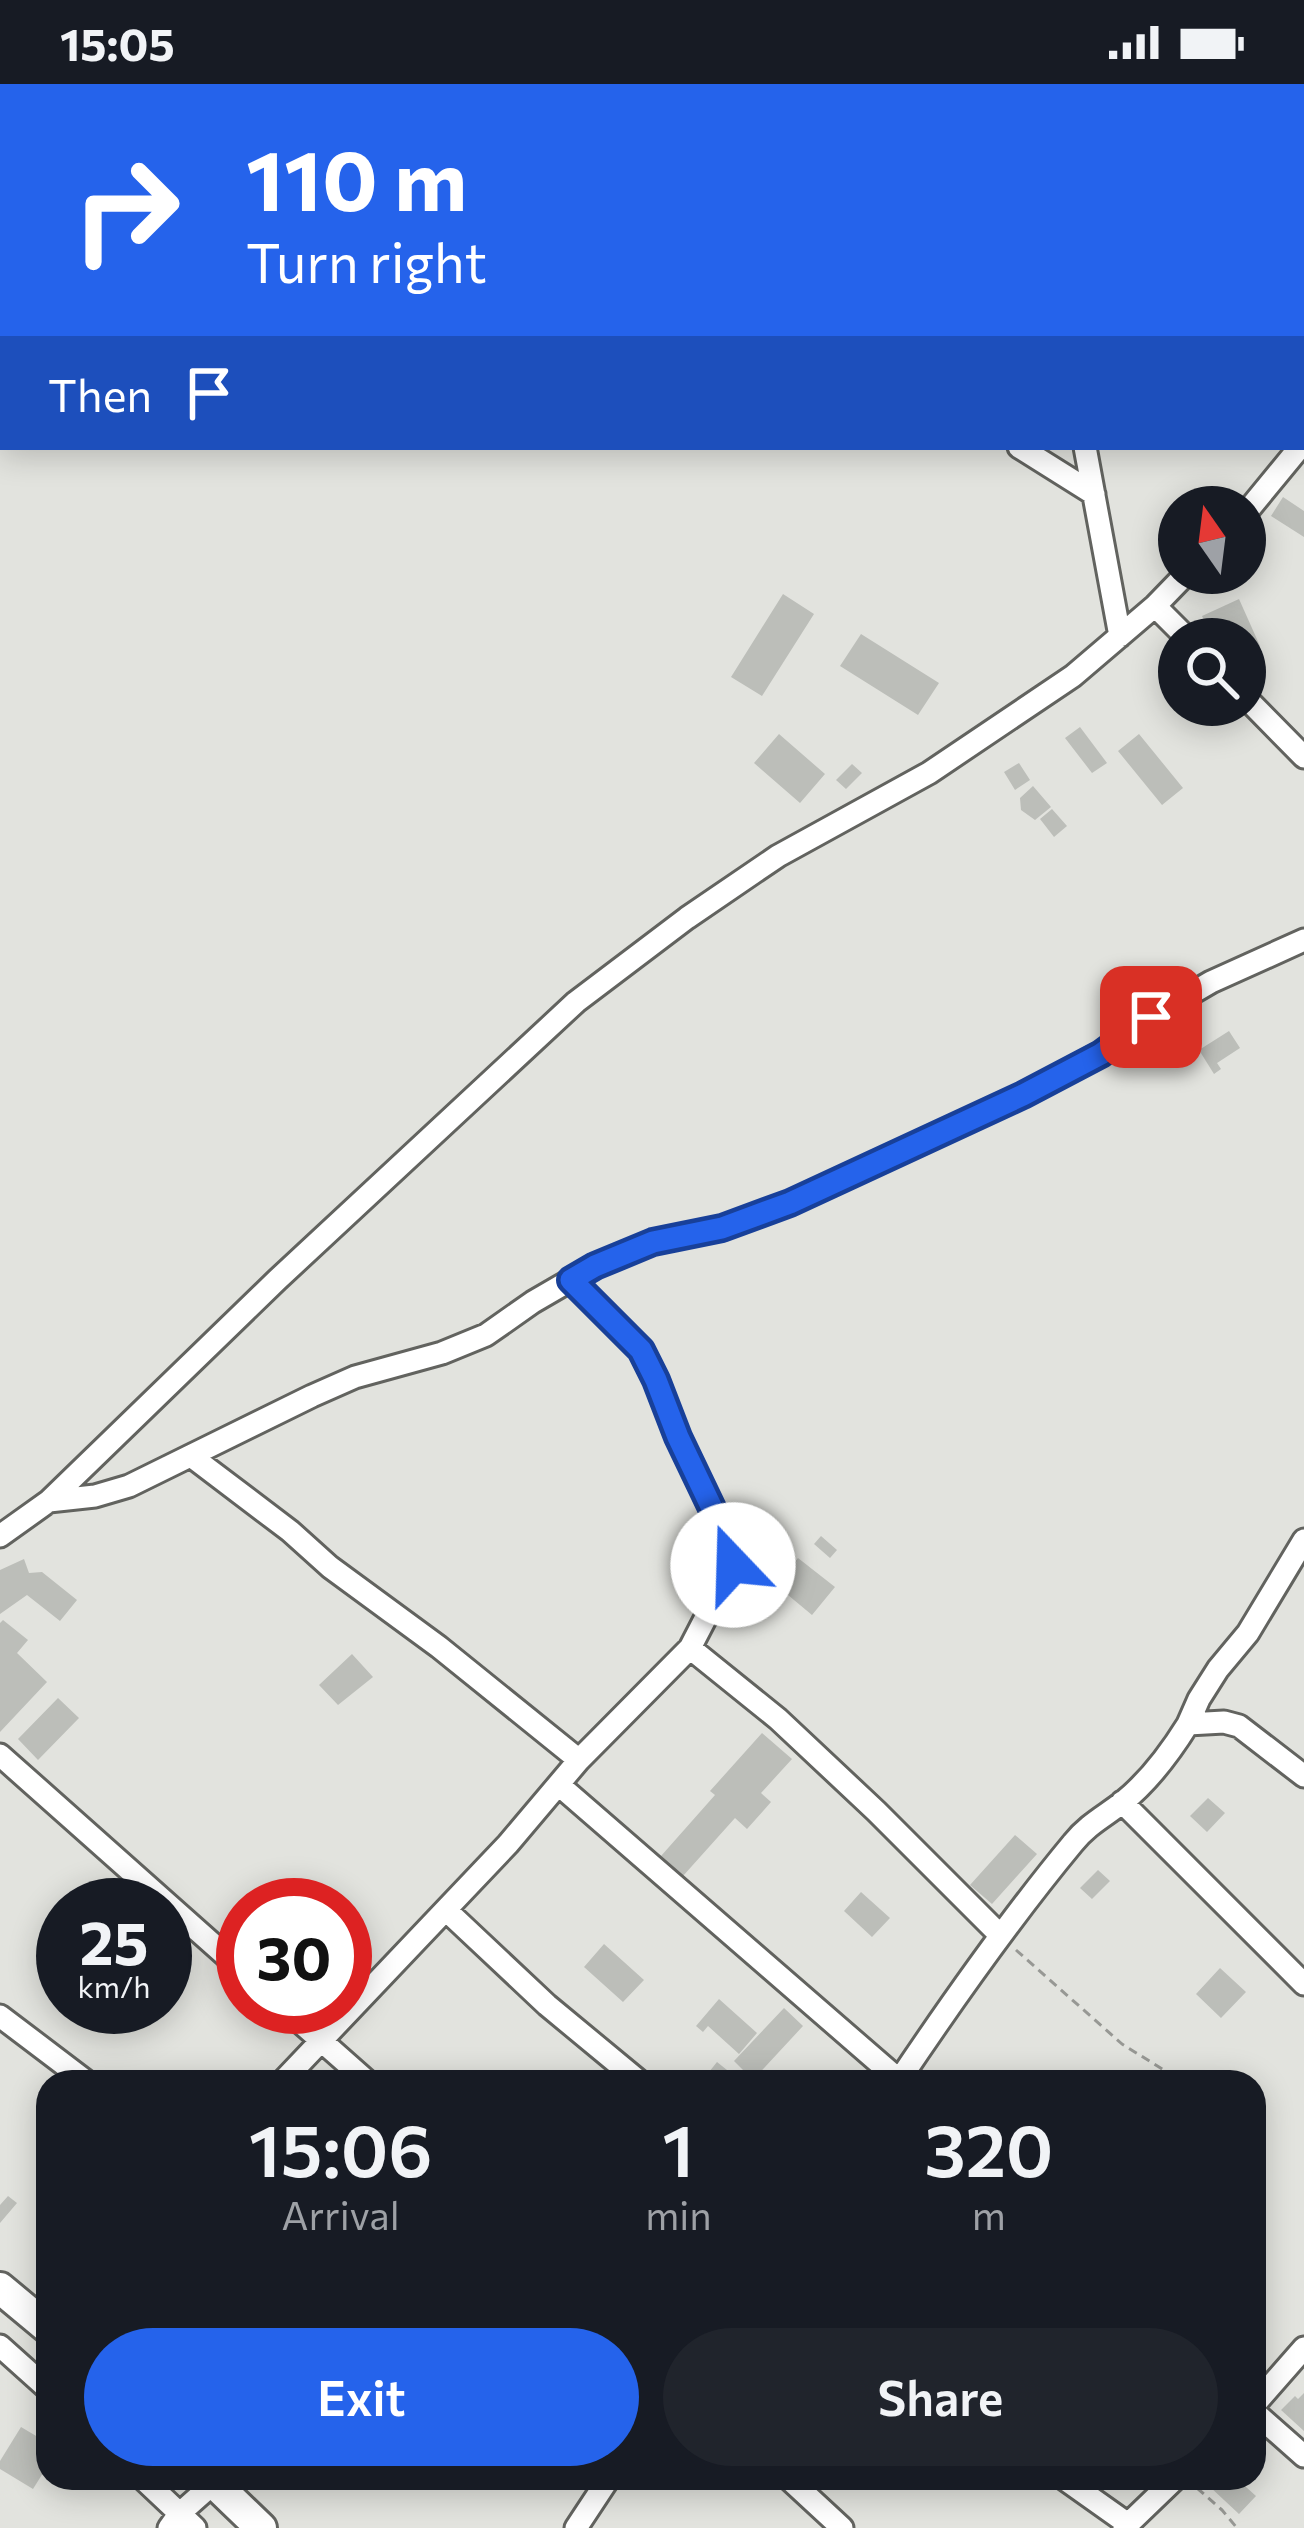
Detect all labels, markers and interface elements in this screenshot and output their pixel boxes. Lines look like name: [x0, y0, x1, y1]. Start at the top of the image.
text: 15:05: [60, 15, 175, 70]
text: 110 m: [246, 126, 467, 228]
icon: right: [48, 132, 204, 288]
text: Turn right: [246, 228, 487, 294]
icon: arrive: [176, 360, 242, 426]
text: Then: [48, 366, 152, 421]
north arrow: [1158, 486, 1266, 594]
map controls: [1158, 486, 1266, 726]
button: search: [1158, 618, 1266, 726]
pin: [1100, 966, 1202, 1068]
icon: arrive: [1118, 984, 1184, 1050]
position arrow: [670, 1502, 796, 1628]
speed limit sign: 30: [216, 1878, 372, 2034]
text: 25: [79, 1904, 149, 1977]
text: km/h: [78, 1967, 150, 2004]
text: 15:06: [249, 2104, 433, 2192]
text: 1: [662, 2104, 694, 2192]
text: 320: [924, 2104, 1053, 2192]
text: Arrival: [282, 2190, 400, 2238]
text: min: [645, 2190, 712, 2238]
text: m: [972, 2190, 1006, 2238]
button: Exit: [84, 2328, 639, 2466]
button: Share: [663, 2328, 1218, 2466]

